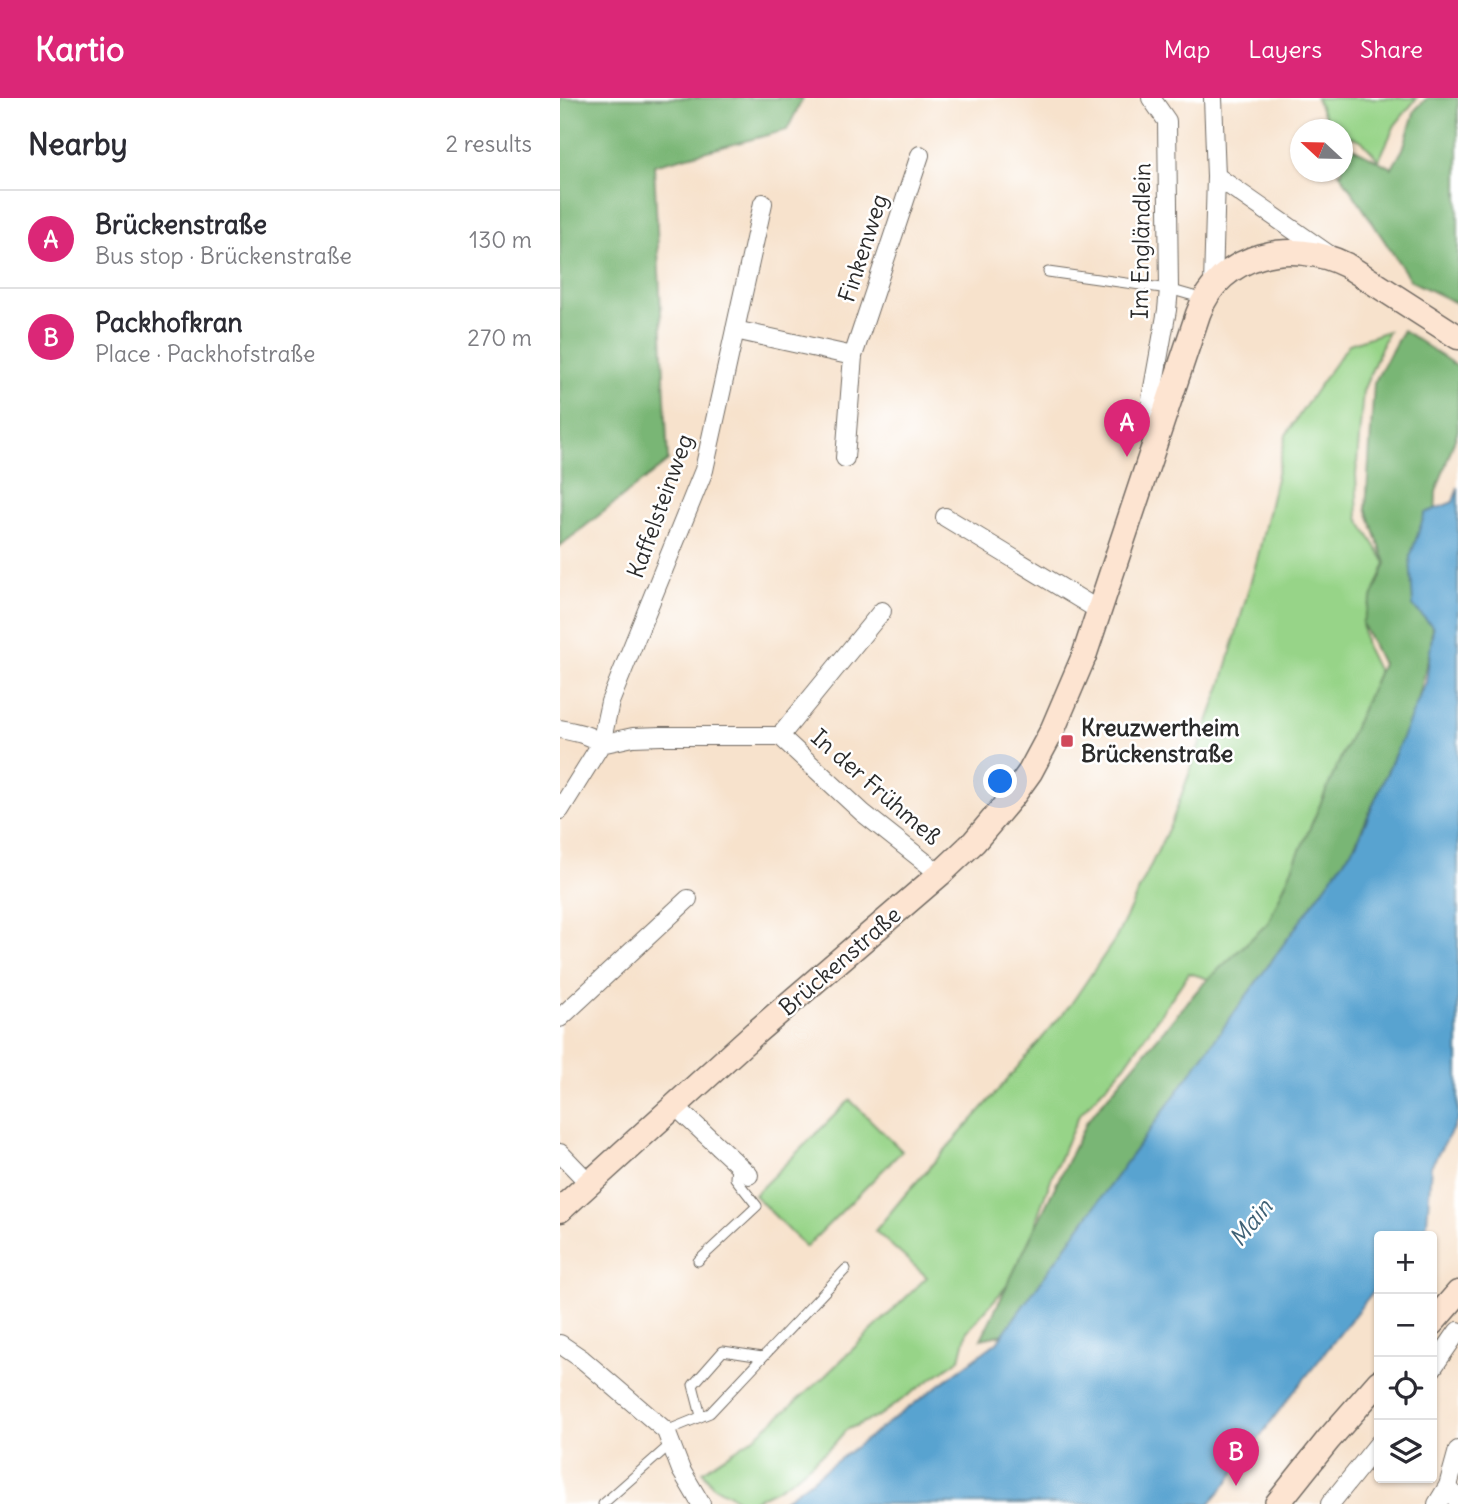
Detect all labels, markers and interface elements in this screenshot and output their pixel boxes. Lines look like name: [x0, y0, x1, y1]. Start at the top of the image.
text: Kartio: [35, 28, 125, 70]
text: Map: [1164, 34, 1210, 64]
text: Layers: [1248, 34, 1322, 64]
text: Share: [1360, 34, 1423, 64]
north arrow: [1290, 119, 1353, 182]
text: Nearby: [28, 125, 128, 163]
text: 2 results: [446, 129, 532, 158]
street label: Im Engländlein: [1125, 163, 1156, 319]
street label: Finkenweg: [831, 190, 894, 306]
text: Brückenstraße: [95, 208, 267, 241]
text: A: [44, 225, 58, 254]
text: 130 m: [469, 225, 532, 254]
text: Bus stop · Brückenstraße: [95, 241, 352, 270]
text: Packhofkran: [95, 306, 243, 339]
text: B: [43, 323, 59, 352]
text: 270 m: [467, 323, 532, 352]
text: Place · Packhofstraße: [95, 339, 315, 368]
pin: A: [1104, 399, 1150, 457]
street label: Kaffelsteinweg: [620, 430, 699, 582]
place label: Kreuzwertheim Brückenstraße: [1081, 713, 1239, 768]
street label: In der Frühmeß: [805, 722, 947, 851]
marker: Kreuzwertheim Brückenstraße: [1059, 733, 1075, 749]
your location: [983, 764, 1017, 798]
street label: Brückenstraße: [773, 900, 907, 1021]
water label: Main: [1222, 1192, 1279, 1252]
map controls: [1374, 1231, 1437, 1483]
button: +: [1374, 1231, 1437, 1294]
button: −: [1374, 1294, 1437, 1357]
button: locate: [1374, 1357, 1437, 1420]
button: layers: [1374, 1420, 1437, 1483]
pin: B: [1213, 1428, 1259, 1486]

